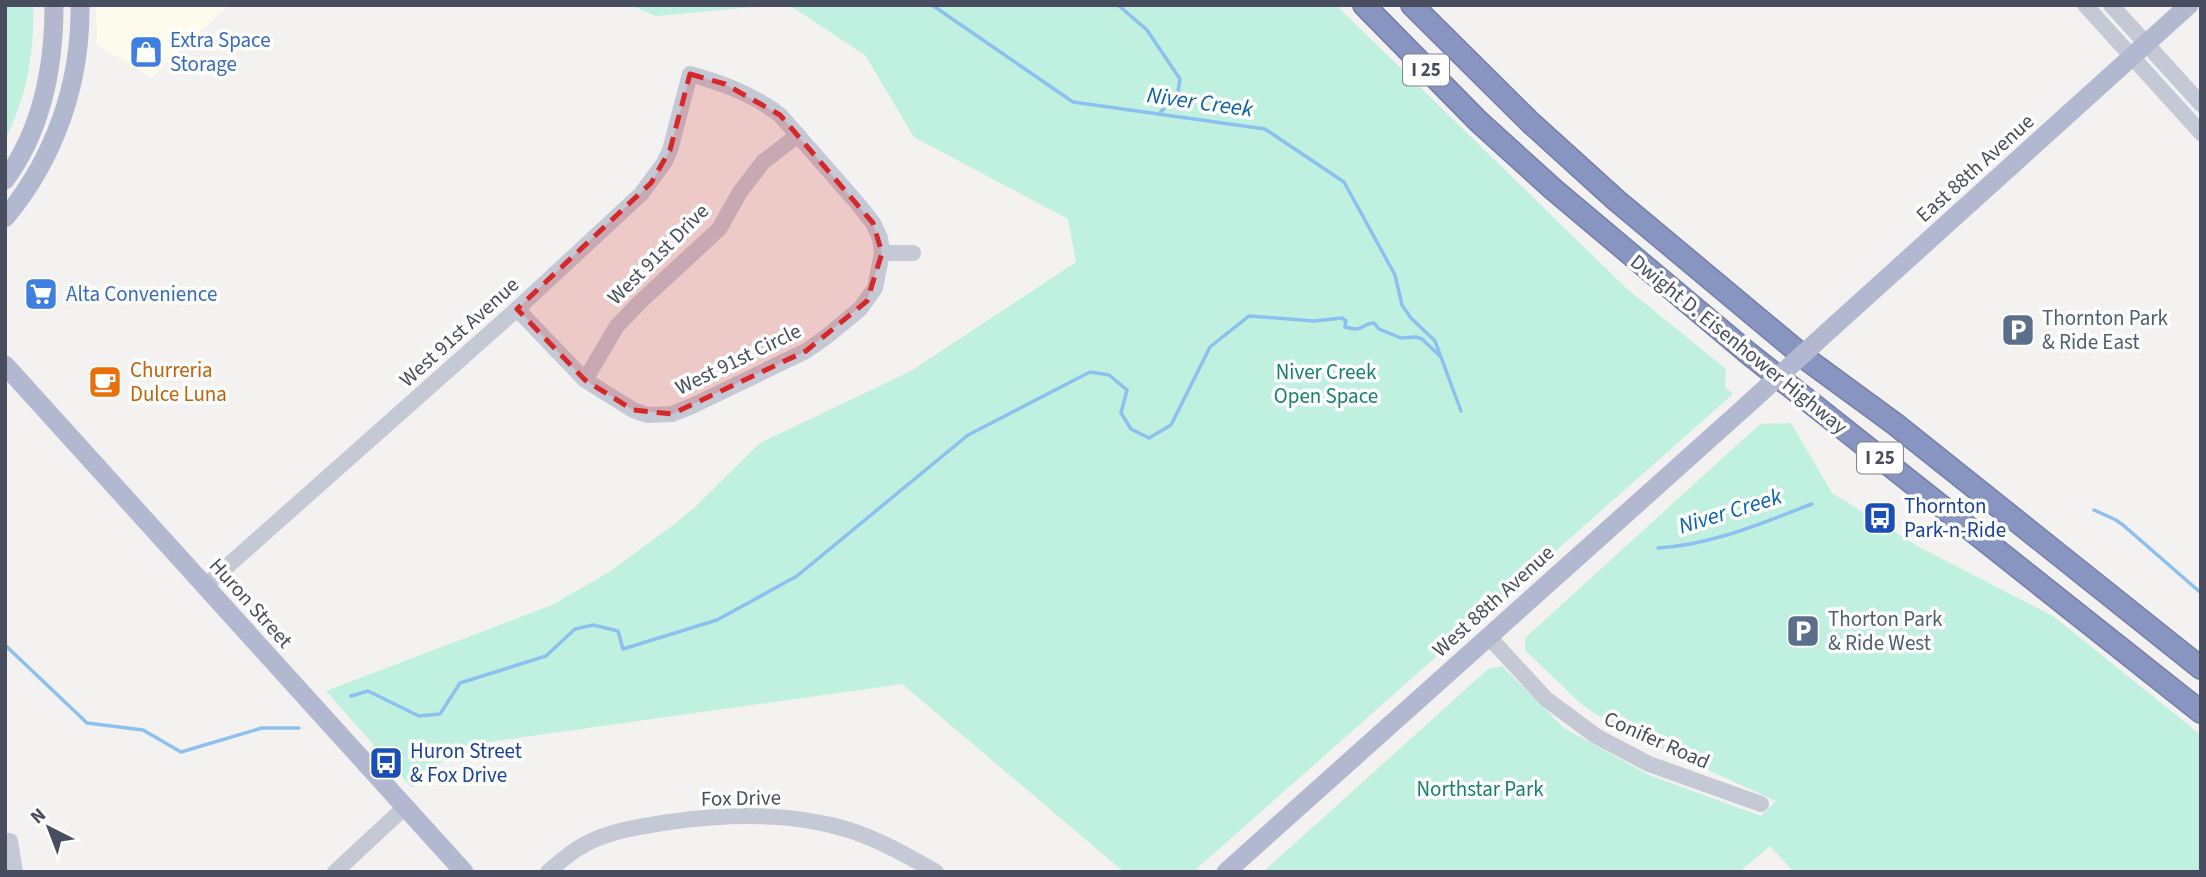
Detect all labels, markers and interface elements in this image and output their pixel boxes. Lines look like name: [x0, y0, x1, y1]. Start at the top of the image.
place label: Extra Space Storage: [170, 25, 271, 79]
shop icon: Extra Space Storage: [127, 33, 165, 71]
road number: I 25: [1403, 54, 1449, 86]
water label: Niver Creek: [1145, 78, 1256, 126]
street label: East 88th Avenue: [1909, 107, 2041, 229]
street label: West 91st Drive: [600, 196, 716, 312]
street label: Dwight D. Eisenhower Highway: [1624, 247, 1854, 441]
street label: West 91st Avenue: [393, 270, 525, 394]
supermarket icon: Alta Convenience: [22, 275, 60, 313]
place label: Alta Convenience: [66, 279, 217, 309]
place label: Thornton Park & Ride East: [2042, 303, 2169, 357]
parking icon: Thornton Park & Ride East: [1999, 311, 2037, 349]
street label: West 91st Circle: [670, 316, 806, 402]
place label: Churreria Dulce Luna: [130, 355, 227, 409]
park label: Niver Creek Open Space: [1274, 357, 1378, 411]
cafe icon: Churreria Dulce Luna: [86, 363, 124, 401]
road number: I 25: [1857, 442, 1903, 474]
water label: Niver Creek: [1674, 479, 1787, 542]
place label: Thornton Park-n-Ride: [1904, 491, 2006, 545]
bus stop icon: Thornton Park-n-Ride: [1861, 499, 1899, 537]
street label: West 88th Avenue: [1425, 538, 1561, 664]
street label: Huron Street: [202, 551, 300, 655]
place label: Thorton Park & Ride West: [1828, 604, 1943, 658]
parking icon: Thorton Park & Ride West: [1784, 612, 1822, 650]
street label: Conifer Road: [1599, 703, 1715, 777]
place label: Huron Street & Fox Drive: [410, 736, 522, 790]
bus stop icon: Huron Street & Fox Drive: [367, 744, 405, 782]
park label: Northstar Park: [1416, 774, 1544, 804]
street label: Fox Drive: [701, 782, 781, 814]
north arrow: [14, 793, 84, 863]
text: N: [25, 802, 52, 831]

